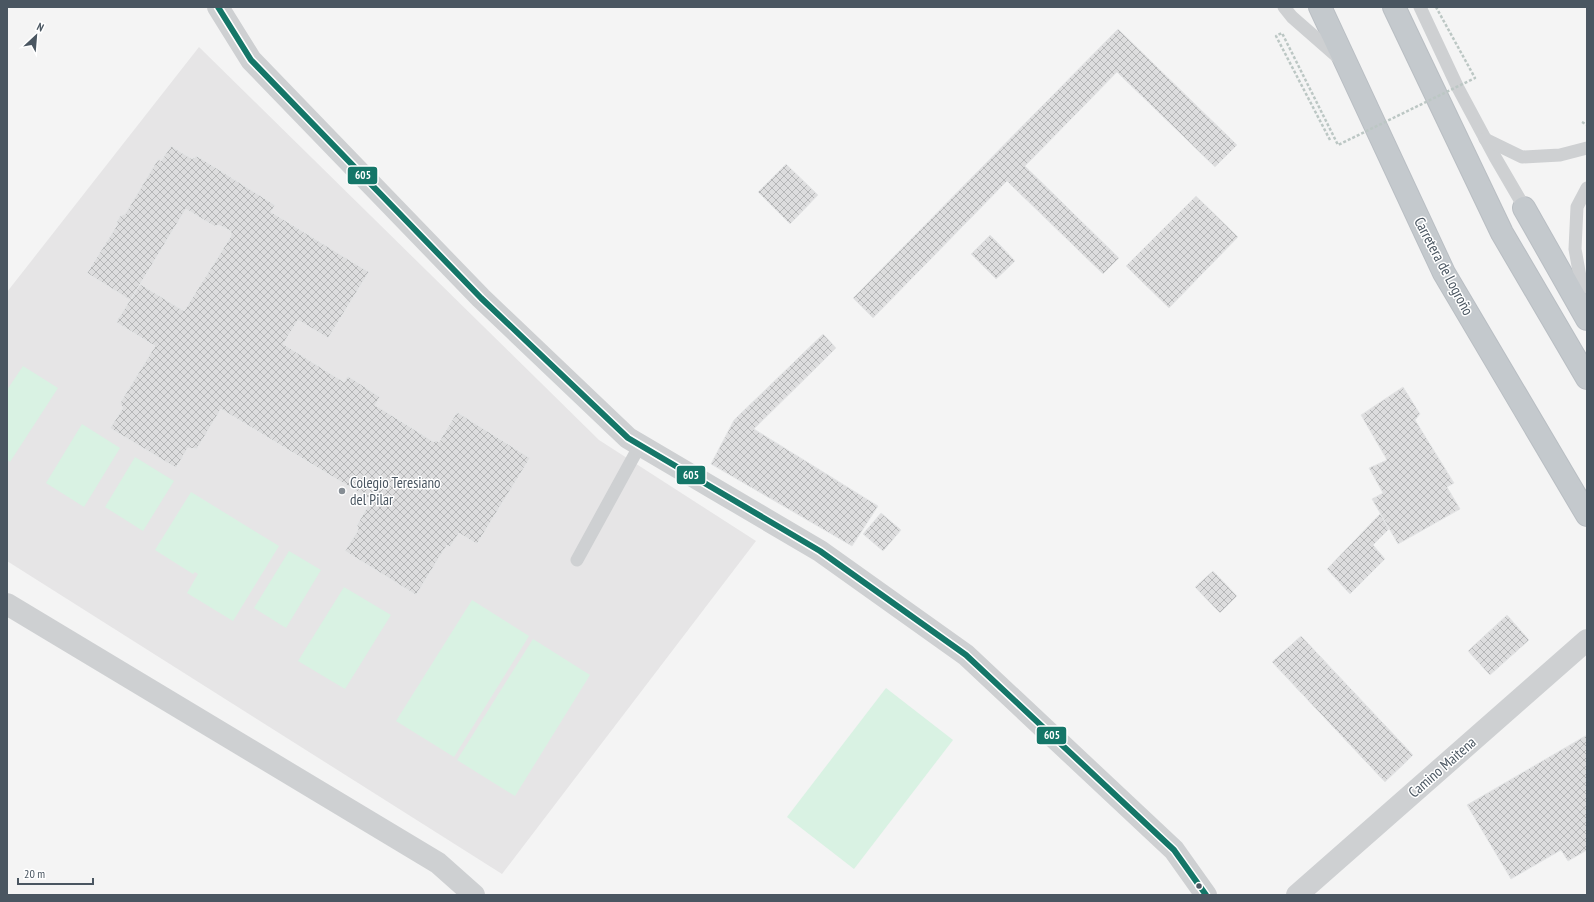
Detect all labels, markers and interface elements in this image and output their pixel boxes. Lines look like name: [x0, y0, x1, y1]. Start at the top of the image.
north arrow: [16, 16, 56, 56]
text: N: [35, 19, 46, 35]
line badge: 605: [347, 166, 378, 185]
text: 605: [355, 168, 371, 182]
street label: Carretera de Logroño: [1410, 214, 1478, 318]
line badge: 605: [676, 465, 706, 485]
text: 605: [683, 468, 699, 482]
place label: Colegio Teresiano del Pilar: [350, 473, 441, 509]
marker: Colegio Teresiano del Pilar: [337, 486, 347, 496]
line badge: 605: [1036, 726, 1067, 745]
text: 605: [1044, 728, 1060, 742]
street label: Camino Maitena: [1404, 732, 1480, 802]
scale bar: [18, 860, 93, 886]
text: 20 m: [24, 866, 45, 881]
unlabelled marker: [1194, 881, 1204, 891]

